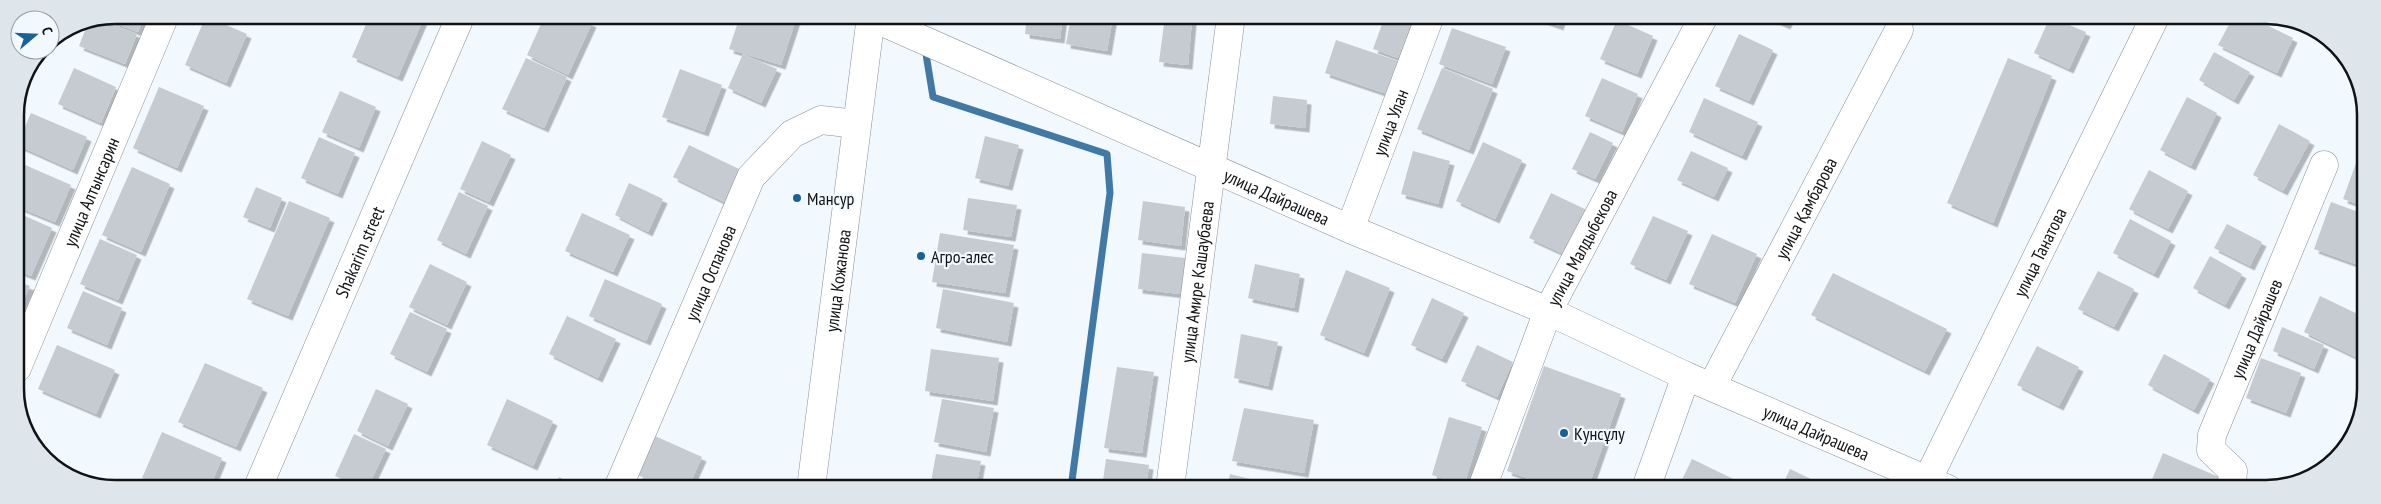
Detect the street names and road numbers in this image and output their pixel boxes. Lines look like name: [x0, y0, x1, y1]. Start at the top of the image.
street label: улица Улан: [1367, 86, 1413, 159]
street label: улица Алтынсарин: [58, 134, 124, 250]
street label: улица Қамбарова: [1769, 153, 1842, 263]
street label: улица Дайрашева: [1221, 163, 1333, 230]
street label: улица Малдыбекова: [1541, 185, 1622, 310]
street label: улица Амире Кашаубаева: [1175, 199, 1219, 364]
street label: Shakarim street: [329, 203, 389, 301]
street label: улица Танатова: [2008, 204, 2071, 301]
street label: улица Оспанова: [679, 221, 741, 324]
street label: улица Кожанова: [819, 228, 855, 333]
street label: улица Дайрашев: [2225, 275, 2287, 382]
street label: улица Дайрашева: [1760, 399, 1873, 465]

